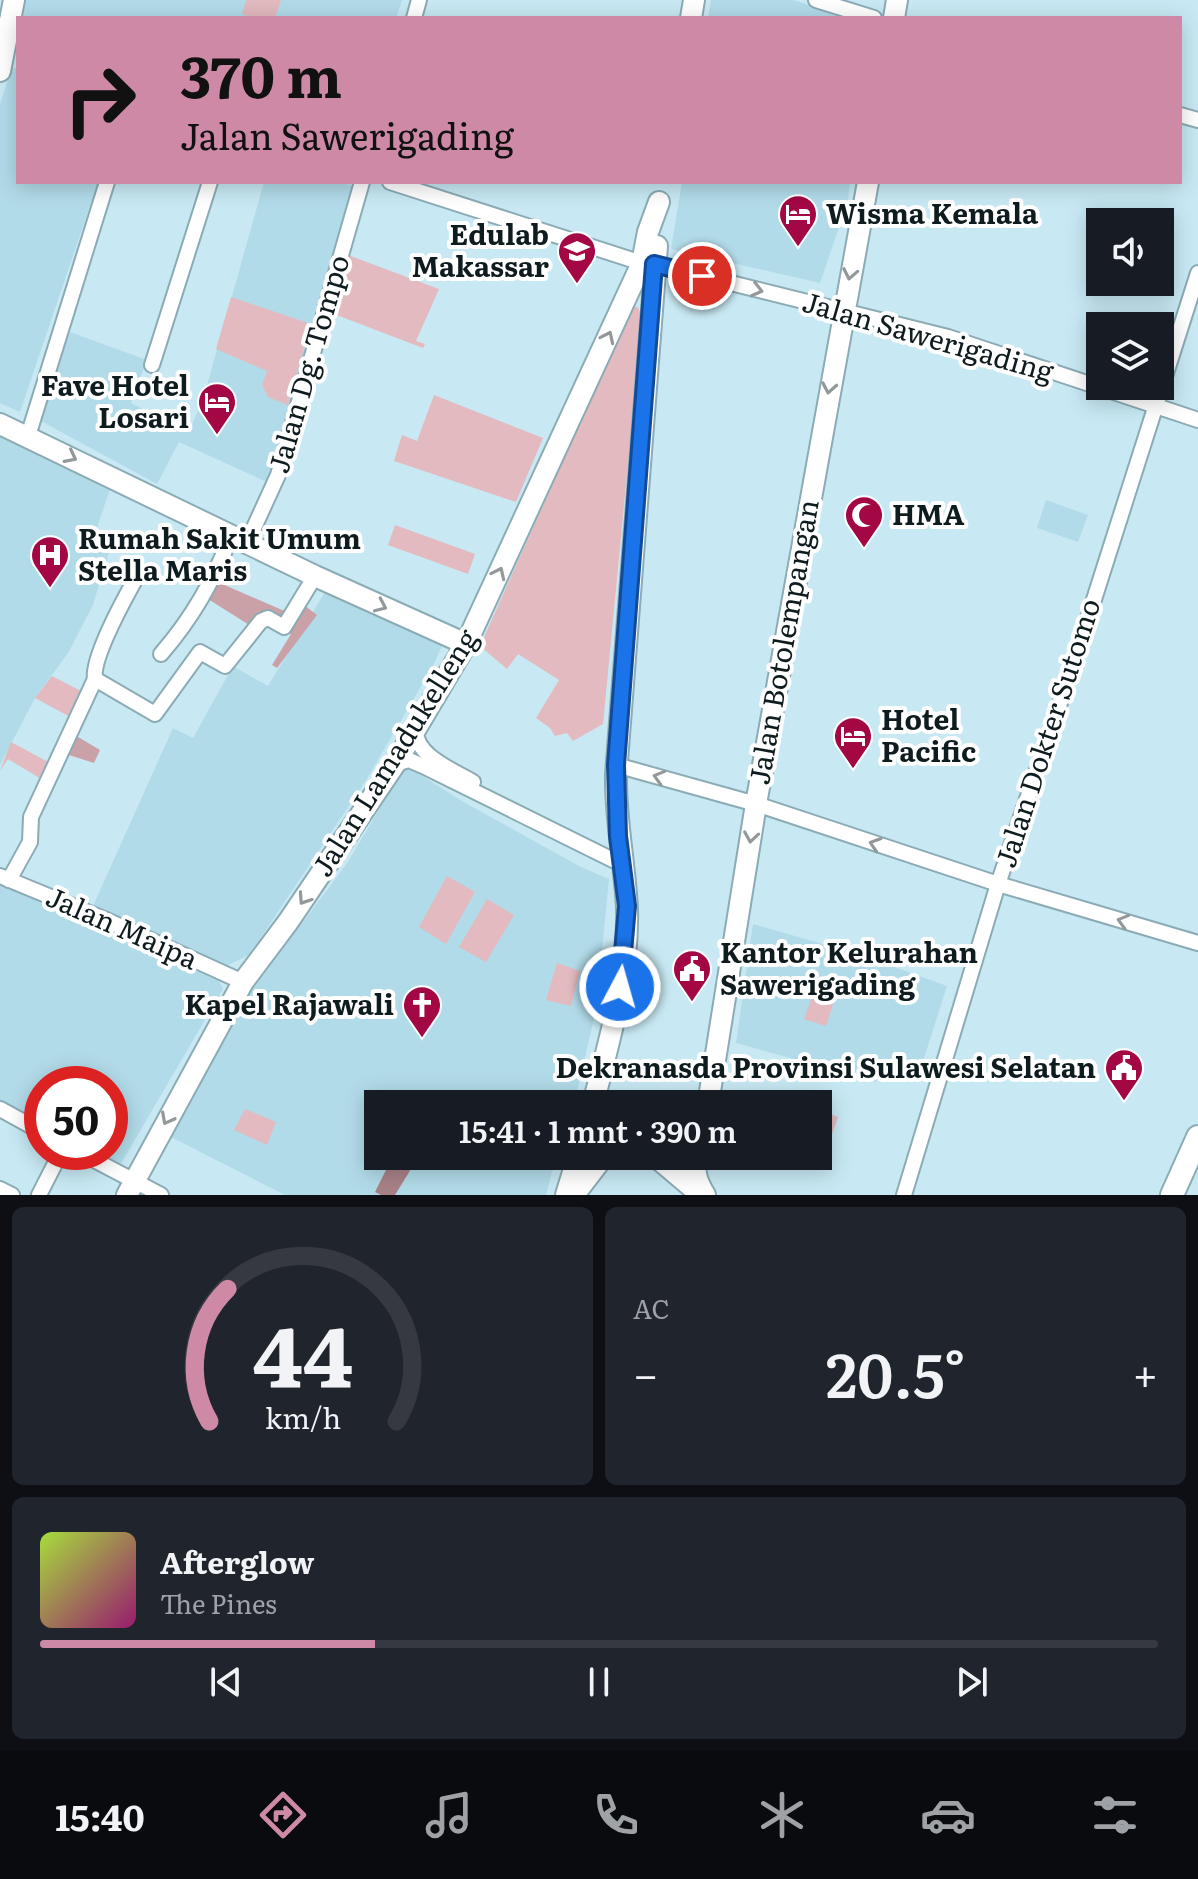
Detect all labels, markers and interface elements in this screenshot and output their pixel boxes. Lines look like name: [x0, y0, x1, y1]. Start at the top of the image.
text: 370 m: [180, 32, 342, 115]
icon: right: [48, 48, 152, 152]
text: Jalan Sawerigading: [180, 108, 514, 161]
place label: Wisma Kemala: [826, 191, 1039, 233]
hotel icon: Wisma Kemala: [777, 193, 819, 248]
map controls: [1086, 208, 1174, 400]
button: sound: [1086, 208, 1174, 296]
place label: Edulab Makassar: [412, 212, 549, 286]
school or university icon: Edulab Makassar: [556, 230, 598, 285]
pin: [668, 242, 736, 310]
street label: Jalan Dg. Tompo: [256, 249, 358, 478]
icon: arrive: [680, 254, 724, 298]
one-way arrow: [842, 267, 859, 280]
street label: Jalan Sawerigading: [798, 279, 1060, 391]
one-way arrow: [750, 280, 763, 297]
button: layers: [1086, 312, 1174, 400]
one-way arrow: [598, 331, 614, 345]
place label: Fave Hotel Losari: [41, 363, 189, 437]
hotel icon: Fave Hotel Losari: [196, 381, 238, 436]
one-way arrow: [822, 381, 839, 394]
one-way arrow: [62, 447, 77, 463]
place label: HMA: [892, 492, 964, 534]
mosque icon: HMA: [843, 494, 885, 549]
street label: Jalan Botolempangan: [736, 496, 828, 788]
place label: Rumah Sakit Umum Stella Maris: [78, 516, 361, 590]
hospital icon: Rumah Sakit Umum Stella Maris: [29, 534, 71, 589]
one-way arrow: [489, 567, 505, 582]
street label: Jalan Dokter Sutomo: [983, 592, 1109, 872]
one-way arrow: [373, 596, 387, 612]
street label: Jalan Lamadukelleng: [300, 620, 487, 884]
place label: Hotel Pacific: [881, 697, 976, 771]
hotel icon: Hotel Pacific: [832, 715, 874, 770]
one-way arrow: [653, 770, 667, 786]
one-way arrow: [743, 830, 760, 844]
one-way arrow: [869, 837, 883, 853]
street label: Jalan Maipa: [40, 874, 205, 978]
one-way arrow: [299, 890, 314, 905]
one-way arrow: [1117, 914, 1131, 930]
place label: Kantor Kelurahan Sawerigading: [720, 930, 978, 1004]
position arrow: [578, 945, 662, 1029]
public building icon: Kantor Kelurahan Sawerigading: [671, 948, 713, 1003]
place label: Kapel Rajawali: [184, 982, 394, 1024]
church icon: Kapel Rajawali: [401, 984, 443, 1039]
place label: Dekranasda Provinsi Sulawesi Selatan: [556, 1045, 1096, 1087]
public building icon: Dekranasda Provinsi Sulawesi Selatan: [1103, 1047, 1145, 1102]
speed limit sign: 50: [24, 1066, 128, 1170]
text: 15:41 · 1 mnt · 390 m: [459, 1108, 737, 1152]
one-way arrow: [162, 1111, 177, 1126]
text: AC: [633, 1288, 670, 1327]
text: 44: [252, 1290, 353, 1414]
text: 20.5°: [826, 1327, 965, 1416]
text: −: [633, 1339, 659, 1405]
text: +: [1132, 1339, 1158, 1405]
text: km/h: [264, 1395, 341, 1438]
text: Afterglow: [160, 1539, 314, 1583]
text: The Pines: [160, 1583, 277, 1622]
icon: previous: [204, 1660, 248, 1704]
icon: pause: [577, 1660, 621, 1704]
icon: next: [950, 1660, 994, 1704]
icon: directions: [255, 1787, 311, 1843]
icon: music: [421, 1787, 477, 1843]
icon: phone: [588, 1787, 644, 1843]
icon: climate: [754, 1787, 810, 1843]
icon: car: [920, 1787, 976, 1843]
icon: filters: [1087, 1787, 1143, 1843]
text: 15:40: [55, 1789, 145, 1842]

